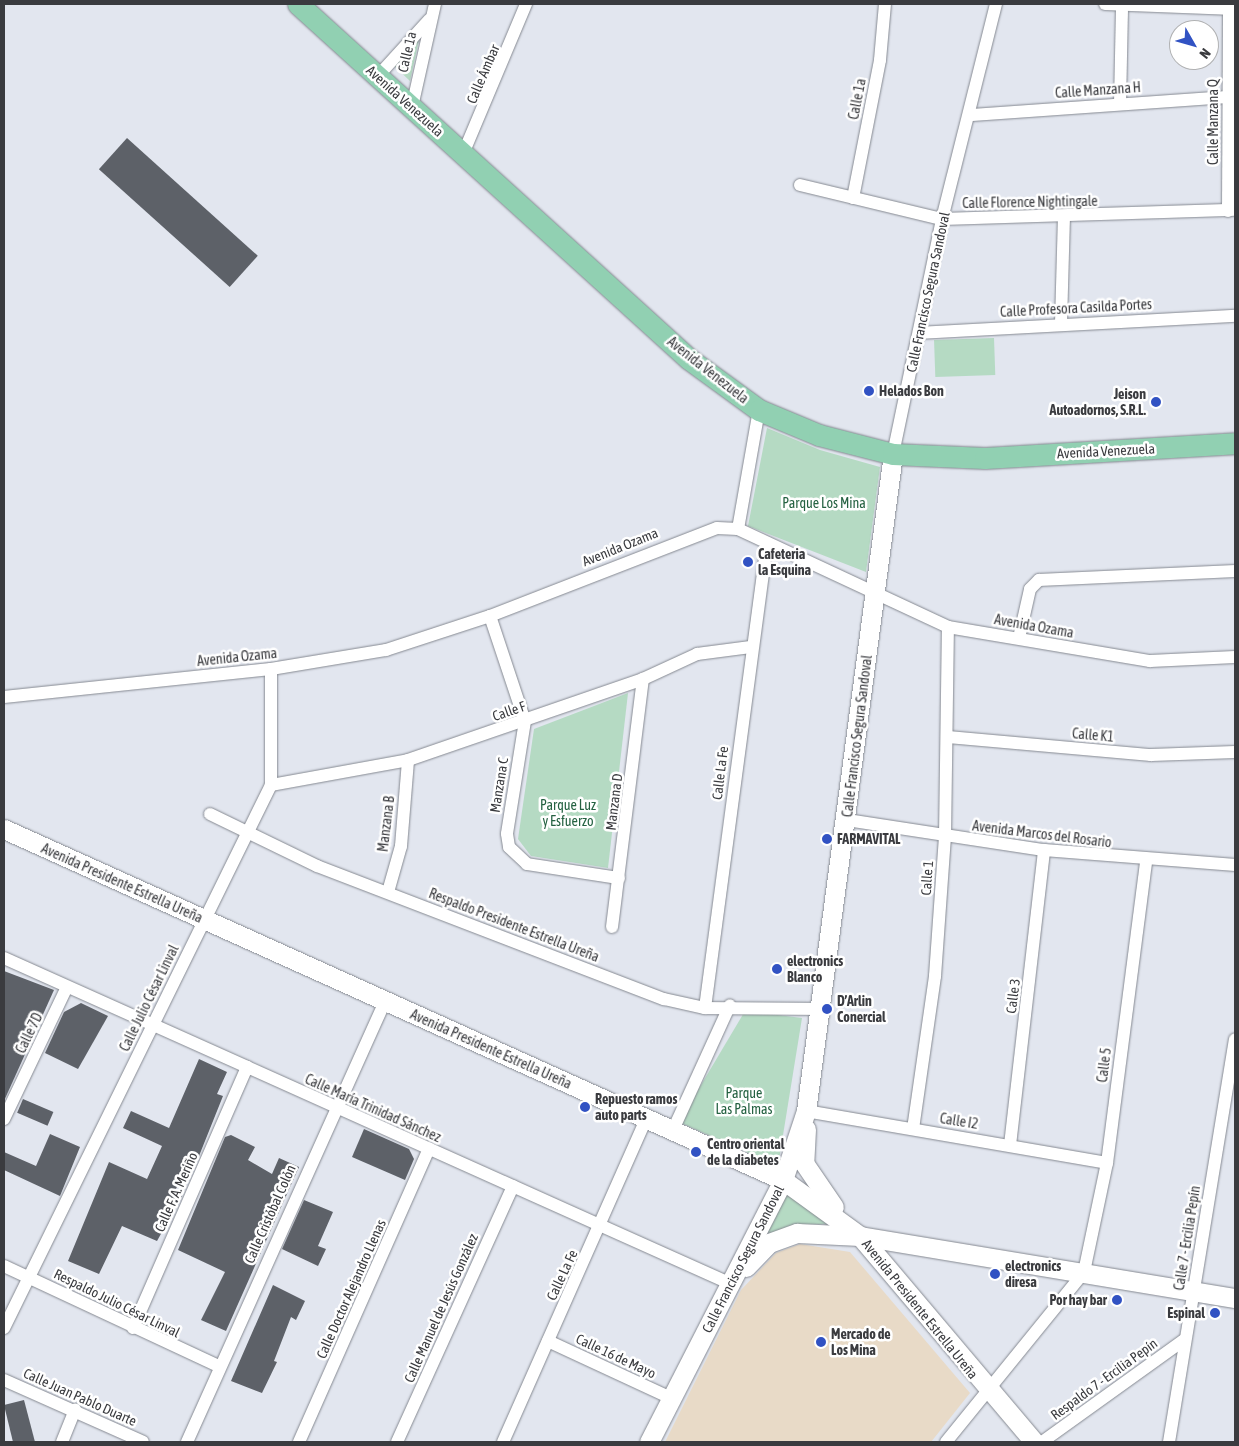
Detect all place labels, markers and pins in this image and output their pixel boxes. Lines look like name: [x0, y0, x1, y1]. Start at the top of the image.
place label: Helados Bon: [879, 383, 944, 399]
marker: Helados Bon: [863, 385, 875, 397]
place label: Jeison Autoadornos, S.R.L.: [1050, 386, 1146, 418]
marker: Jeison Autoadornos, S.R.L.: [1150, 396, 1162, 408]
place label: Cafeteria la Esquina: [758, 546, 811, 578]
marker: Cafeteria la Esquina: [742, 556, 754, 568]
place label: FARMAVITAL: [837, 831, 900, 847]
marker: FARMAVITAL: [821, 833, 833, 845]
place label: electronics Blanco: [787, 953, 843, 986]
marker: electronics Blanco: [771, 963, 783, 975]
place label: D’Arlin Conercial: [837, 993, 886, 1026]
marker: D’Arlin Conercial: [821, 1003, 833, 1015]
place label: Repuesto ramos auto parts: [595, 1091, 677, 1124]
marker: Repuesto ramos auto parts: [579, 1101, 591, 1113]
place label: Centro oriental de la diabetes: [707, 1136, 784, 1168]
marker: Centro oriental de la diabetes: [689, 1145, 703, 1159]
place label: electronics diresa: [1005, 1258, 1061, 1290]
marker: electronics diresa: [989, 1268, 1001, 1280]
place label: Por hay bar: [1049, 1292, 1107, 1308]
marker: Por hay bar: [1111, 1294, 1123, 1306]
place label: Espinal: [1167, 1305, 1205, 1321]
marker: Espinal: [1209, 1307, 1221, 1319]
place label: Mercado de Los Mina: [831, 1326, 891, 1358]
marker: Mercado de Los Mina: [815, 1336, 827, 1348]

